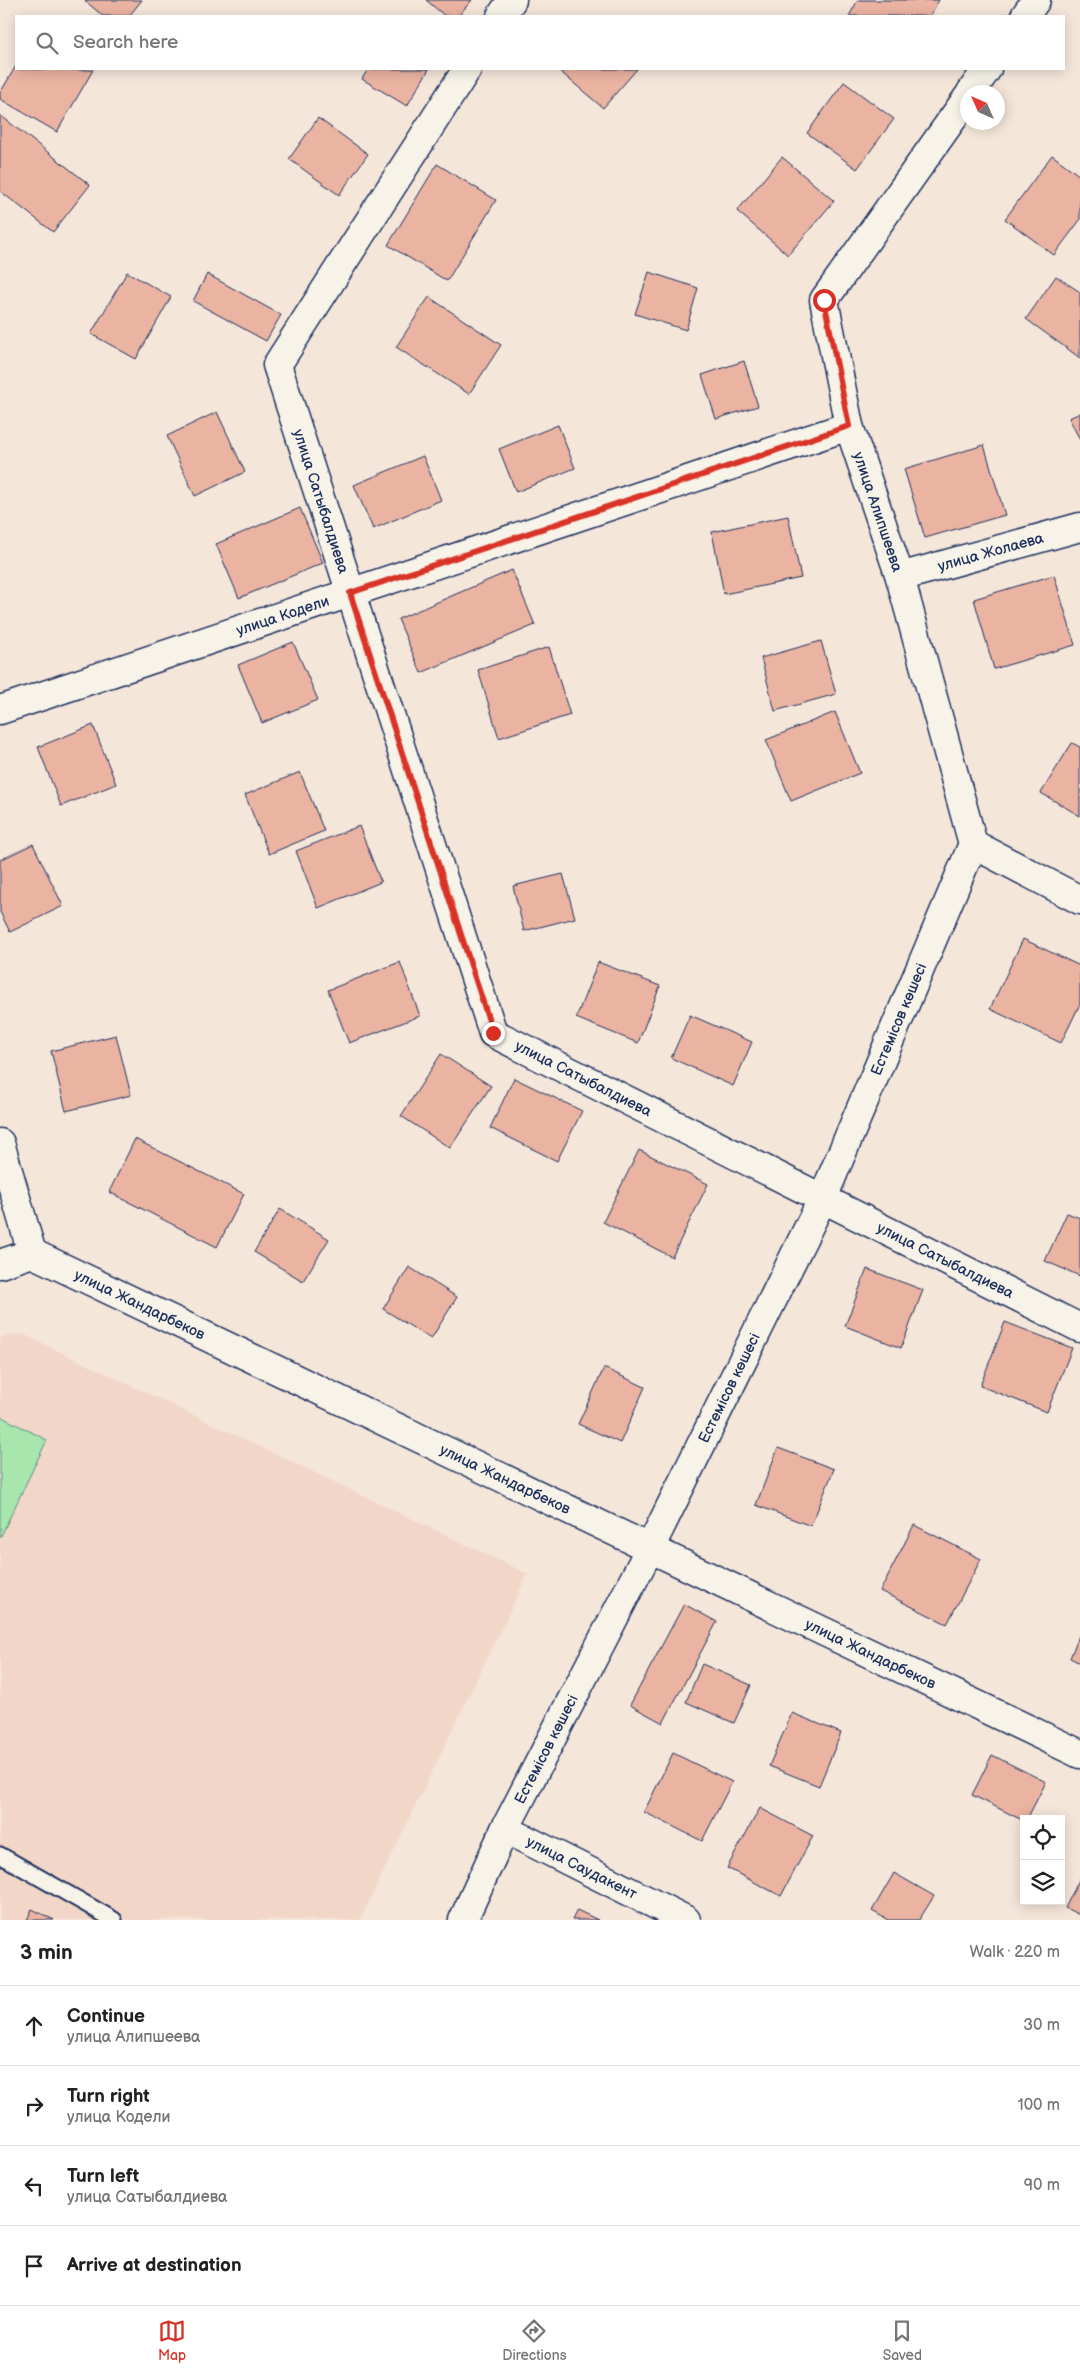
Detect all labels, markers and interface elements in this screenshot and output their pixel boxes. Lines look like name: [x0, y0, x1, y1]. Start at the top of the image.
search box: [15, 15, 1065, 70]
icon: search: [33, 29, 61, 57]
text: Search here: [73, 31, 178, 54]
north arrow: [960, 85, 1005, 130]
route start: [813, 289, 836, 312]
street label: улица Сатыбалдиева: [289, 427, 353, 576]
street label: улица Алипшеева: [849, 449, 907, 574]
street label: улица Жолаева: [936, 528, 1046, 576]
street label: улица Кодели: [234, 591, 332, 640]
street label: Естемісов көшесі: [866, 960, 931, 1078]
route end: [482, 1022, 505, 1045]
street label: улица Сатыбалдиева: [512, 1036, 655, 1121]
street label: улица Сатыбалдиева: [874, 1218, 1017, 1303]
street label: улица Жандарбеков: [71, 1265, 208, 1344]
street label: Естемісов көшесі: [694, 1330, 764, 1446]
street label: улица Жандарбеков: [437, 1440, 574, 1519]
street label: улица Жандарбеков: [802, 1615, 939, 1693]
street label: Естемісов көшесі: [510, 1691, 582, 1807]
map controls: [1020, 1815, 1065, 1905]
button: locate: [1020, 1815, 1065, 1860]
street label: улица Саудакент: [523, 1832, 640, 1903]
button: layers: [1020, 1860, 1065, 1905]
text: 3 min: [20, 1940, 73, 1965]
text: Walk · 220 m: [970, 1943, 1060, 1962]
text: Continue: [67, 2005, 145, 2028]
icon: ahead: [20, 2012, 48, 2040]
text: 30 m: [1023, 2016, 1060, 2035]
text: улица Алипшеева: [67, 2028, 201, 2047]
text: Turn right: [67, 2085, 150, 2108]
icon: right: [20, 2092, 48, 2120]
text: 100 m: [1017, 2096, 1060, 2115]
text: улица Кодели: [67, 2108, 170, 2127]
text: Turn left: [67, 2165, 139, 2188]
icon: left: [20, 2172, 48, 2200]
text: 90 m: [1024, 2176, 1060, 2195]
text: улица Сатыбалдиева: [67, 2188, 228, 2207]
icon: arrive: [20, 2252, 48, 2280]
text: Arrive at destination: [67, 2254, 242, 2277]
tab: Map: [158, 2317, 186, 2364]
tab: Directions: [502, 2317, 567, 2364]
tab: Saved: [883, 2317, 922, 2364]

